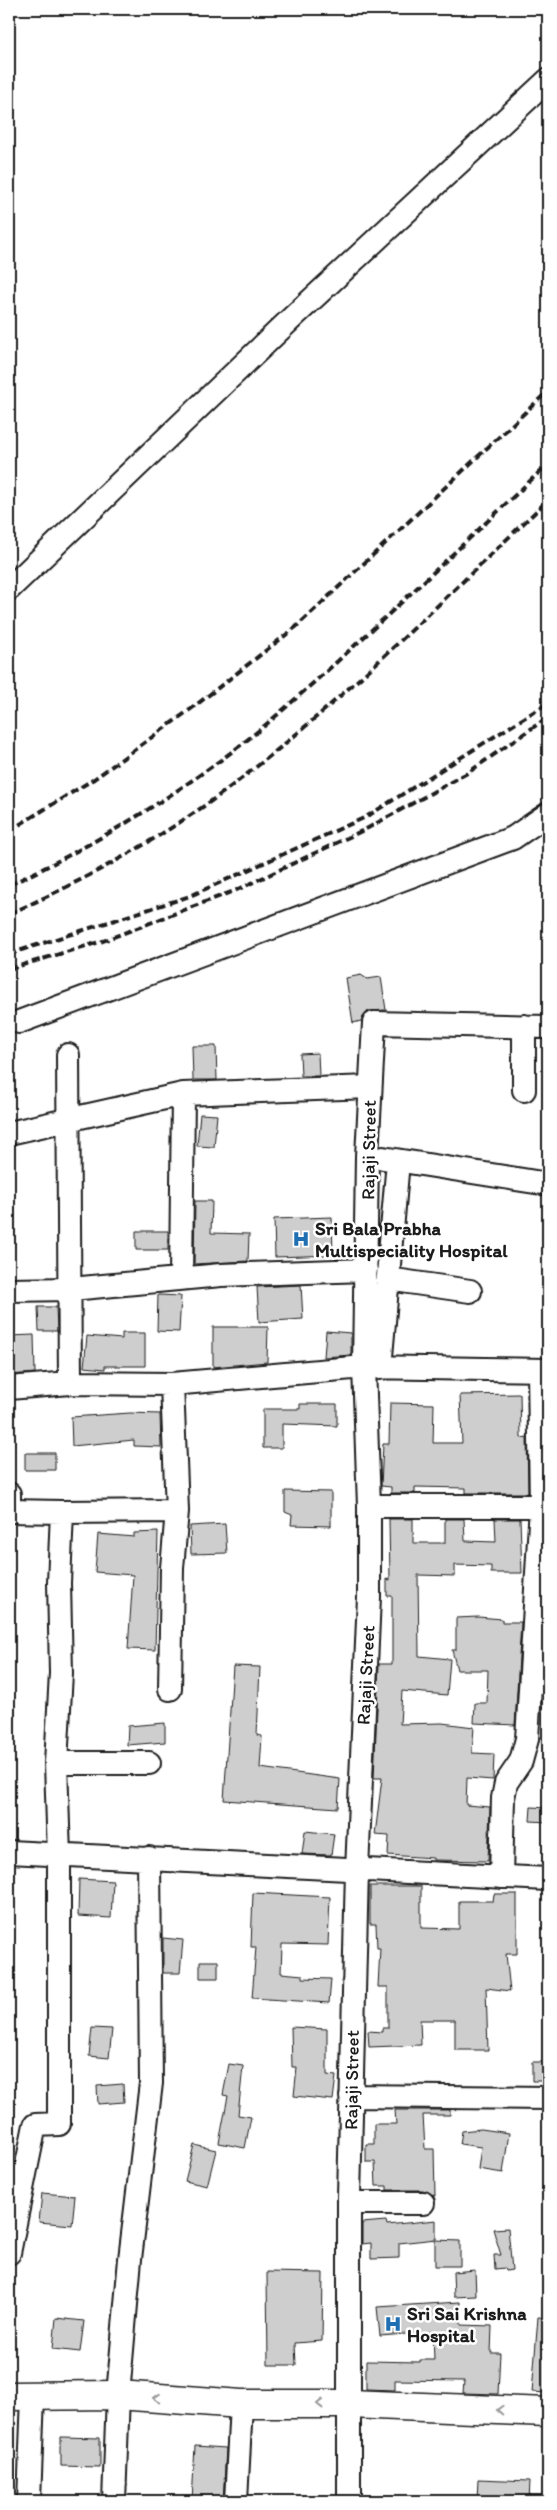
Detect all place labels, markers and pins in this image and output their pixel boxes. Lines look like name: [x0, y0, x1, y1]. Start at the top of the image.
place label: Sri Bala Prabha Multispeciality Hospital: [315, 1217, 508, 1262]
hospital icon: Sri Bala Prabha Multispeciality Hospital: [291, 1229, 311, 1249]
place label: Sri Sai Krishna Hospital: [407, 2302, 527, 2347]
hospital icon: Sri Sai Krishna Hospital: [383, 2314, 403, 2334]

